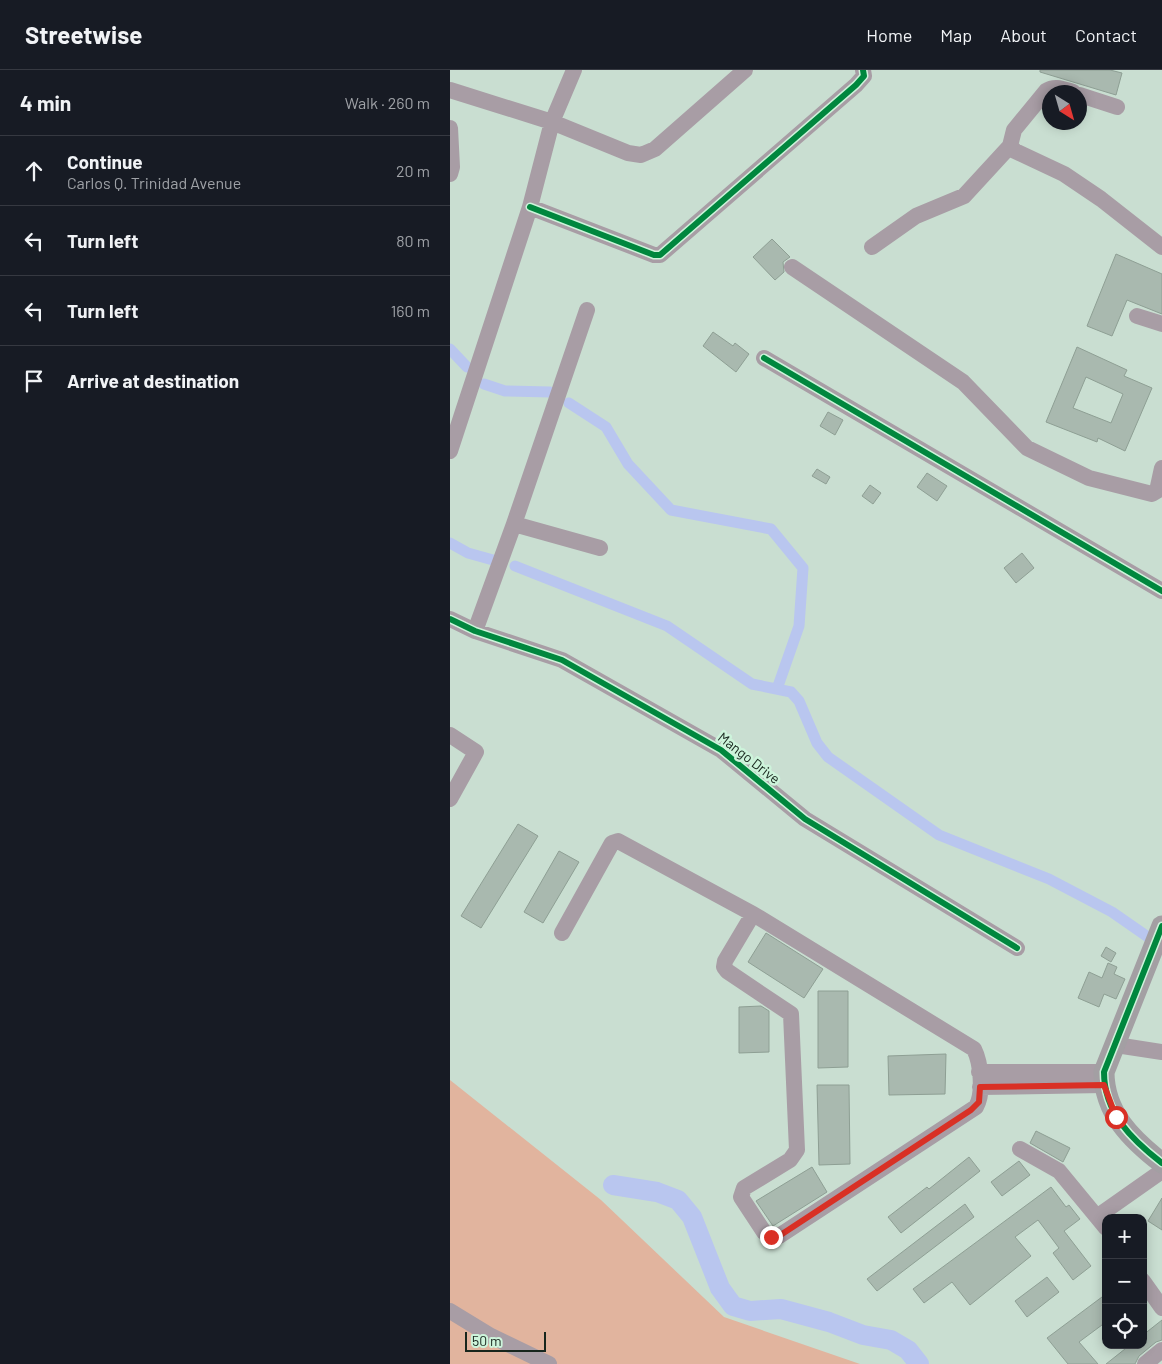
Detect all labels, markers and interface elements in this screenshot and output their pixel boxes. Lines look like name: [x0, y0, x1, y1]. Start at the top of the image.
text: Streetwise: [25, 20, 142, 49]
text: Home: [866, 24, 912, 46]
text: Map: [940, 24, 972, 46]
text: About: [1000, 24, 1047, 46]
text: Contact: [1075, 24, 1137, 46]
north arrow: [1042, 85, 1087, 130]
text: 4 min: [20, 90, 71, 115]
text: Walk · 260 m: [345, 93, 430, 112]
text: Continue: [67, 150, 143, 173]
icon: ahead: [20, 157, 48, 185]
text: 20 m: [396, 161, 430, 180]
text: Carlos Q. Trinidad Avenue: [67, 173, 241, 192]
icon: left: [20, 227, 48, 255]
text: Turn left: [67, 229, 138, 252]
text: 80 m: [396, 231, 430, 250]
icon: left: [20, 297, 48, 325]
text: Turn left: [67, 299, 138, 322]
text: 160 m: [391, 301, 430, 320]
icon: arrive: [20, 367, 48, 395]
text: Arrive at destination: [67, 369, 239, 392]
street label: Mango Drive: [715, 728, 784, 787]
route start: [1105, 1106, 1128, 1129]
map controls: [1102, 1214, 1147, 1349]
button: +: [1102, 1214, 1147, 1259]
route end: [760, 1226, 783, 1249]
button: −: [1102, 1259, 1147, 1304]
button: locate: [1102, 1304, 1147, 1349]
scale bar: [465, 1329, 546, 1352]
text: 50 m: [472, 1332, 501, 1349]

